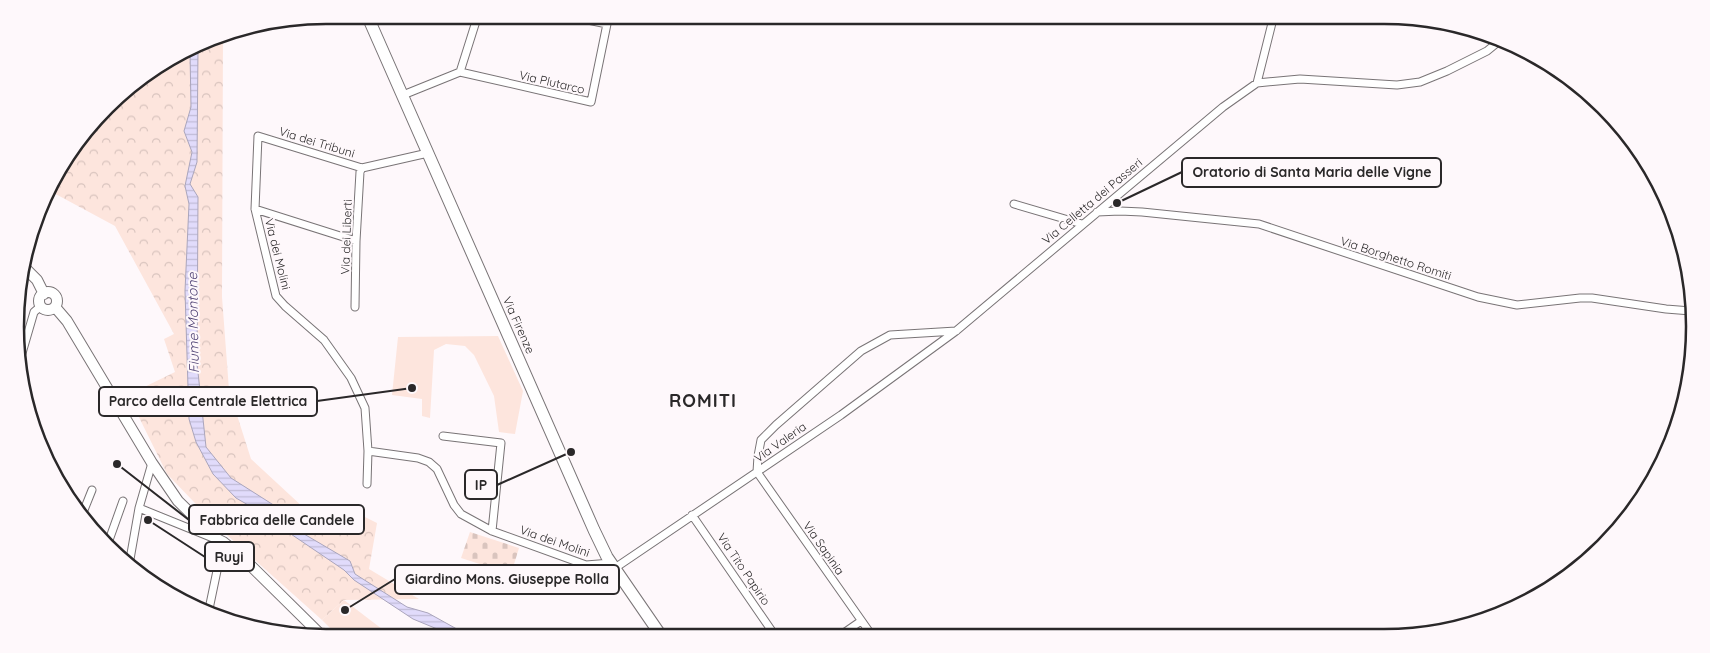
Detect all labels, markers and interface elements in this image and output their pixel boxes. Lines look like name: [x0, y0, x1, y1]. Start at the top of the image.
street label: Via Plutarco: [518, 67, 586, 97]
street label: Via dei Tribuni: [277, 123, 357, 161]
street label: Via Celletta dei Passeri: [1039, 155, 1145, 247]
callout: Oratorio di Santa Maria delle Vigne: [1182, 158, 1441, 187]
text: Oratorio di Santa Maria delle Vigne: [1192, 163, 1432, 181]
street label: Via dei Liberti: [337, 199, 355, 275]
street label: Via dei Molini: [262, 217, 294, 291]
street label: Via Borghetto Romiti: [1339, 233, 1453, 283]
water label: Fiume Montone: [183, 271, 203, 373]
street label: Via Firenze: [500, 294, 538, 356]
callout: Parco della Centrale Elettrica: [99, 387, 317, 416]
district label: ROMITI: [669, 389, 737, 412]
text: Parco della Centrale Elettrica: [109, 392, 307, 410]
street label: Via Valeria: [751, 419, 809, 465]
callout: IP: [465, 470, 497, 499]
text: IP: [475, 476, 487, 494]
callout: Fabbrica delle Candele: [189, 505, 364, 534]
text: Fabbrica delle Candele: [200, 511, 354, 529]
street label: Via Sapinia: [800, 518, 848, 578]
street label: Via dei Molini: [518, 522, 592, 560]
street label: Via Tito Papirio: [714, 530, 774, 608]
callout: Ruyi: [205, 542, 254, 571]
text: Ruyi: [214, 548, 244, 566]
callout: Giardino Mons. Giuseppe Rolla: [395, 565, 619, 594]
text: Giardino Mons. Giuseppe Rolla: [405, 570, 609, 588]

